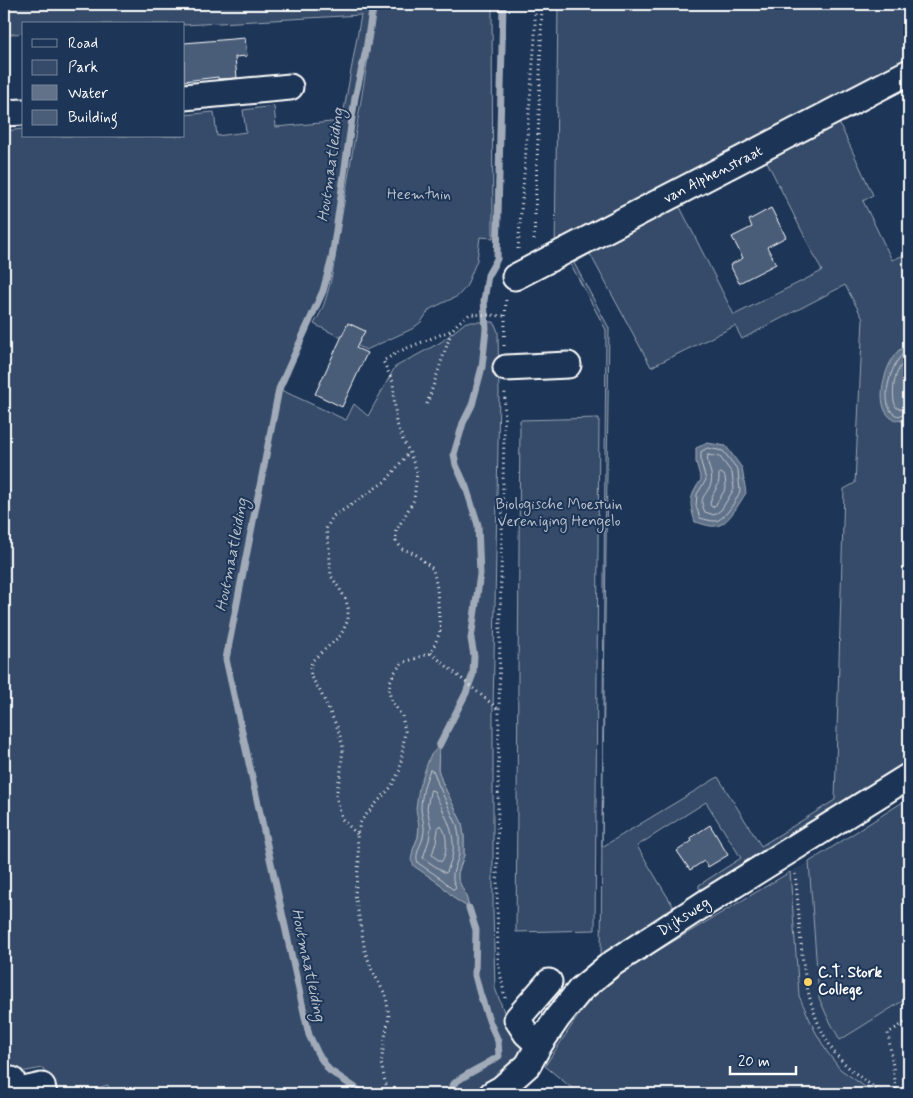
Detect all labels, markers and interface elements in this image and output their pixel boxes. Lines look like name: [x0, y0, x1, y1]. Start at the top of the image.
legend: [22, 22, 185, 138]
text: Road: [68, 34, 98, 54]
text: Park: [68, 58, 98, 78]
text: Water: [68, 84, 108, 104]
water label: Houtmaatleiding: [313, 106, 351, 224]
text: Building: [68, 108, 118, 129]
street label: van Alphenstraat: [660, 141, 766, 209]
park label: Heemtuin: [387, 185, 451, 205]
park label: Biologische Moestuin Vereniging Hengelo: [496, 495, 622, 533]
water label: Houtmaatleiding: [211, 496, 255, 614]
street label: Dijksweg: [654, 893, 715, 942]
water label: Houtmaatleiding: [284, 907, 330, 1024]
place label: C.T. Stork College: [818, 963, 883, 1001]
marker: C.T. Stork College: [802, 976, 814, 988]
scale bar: [730, 1043, 797, 1075]
text: 20 m: [738, 1052, 770, 1072]

